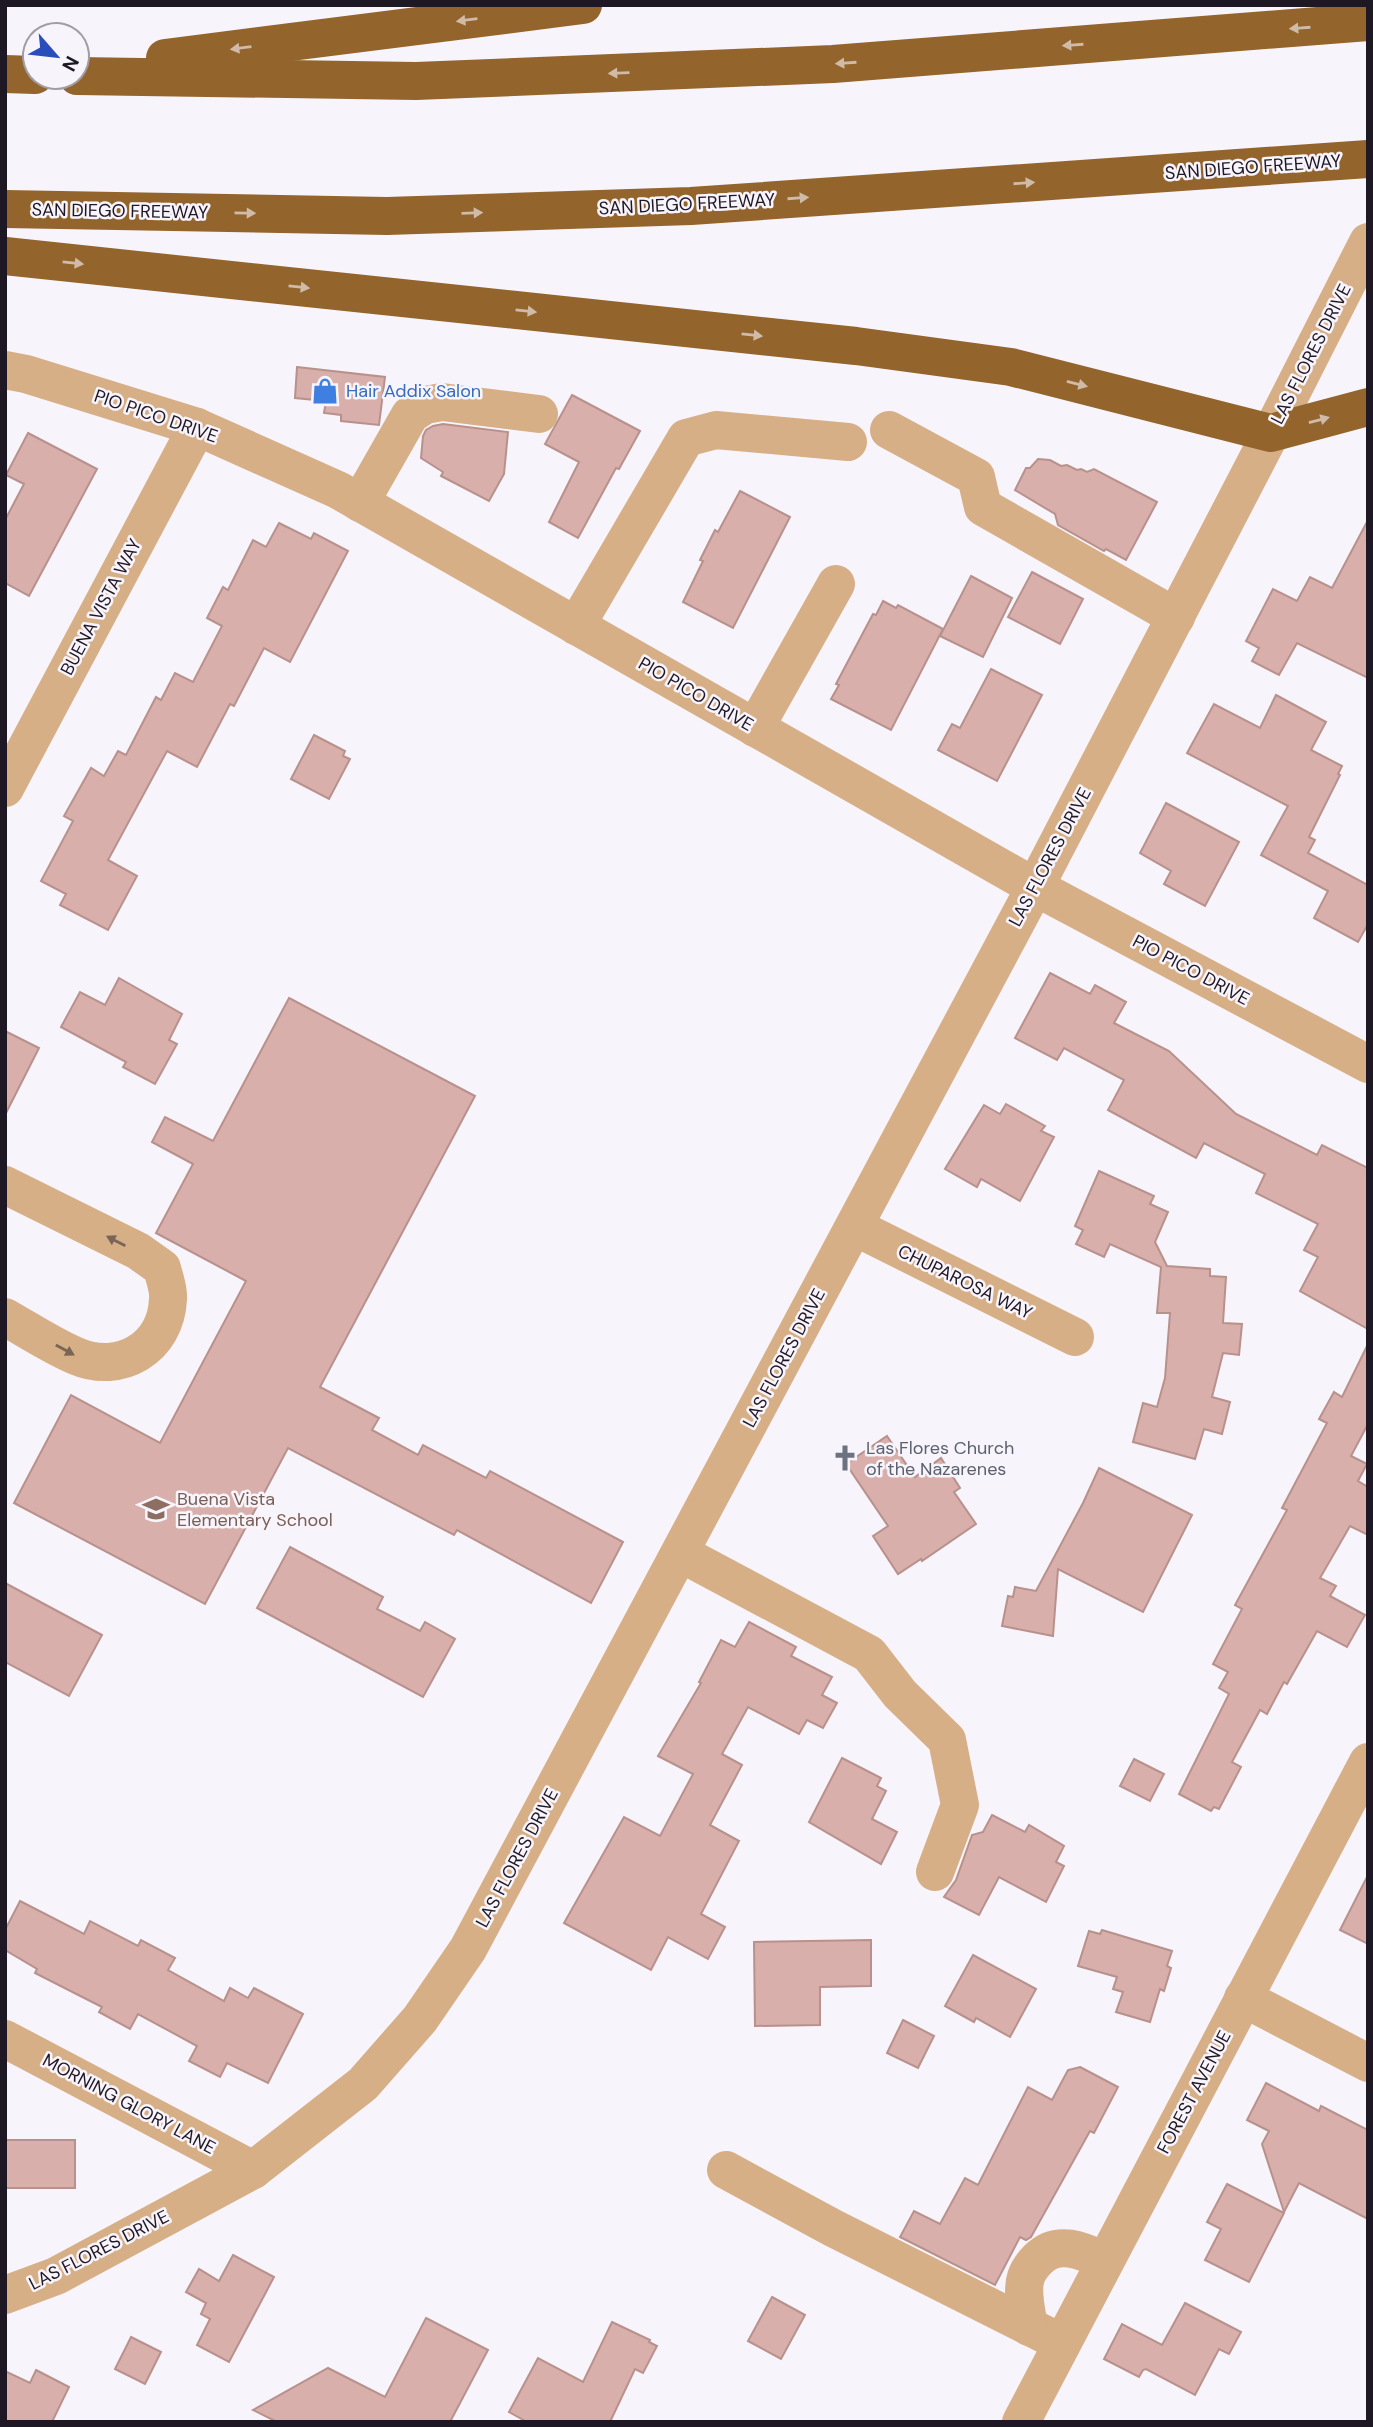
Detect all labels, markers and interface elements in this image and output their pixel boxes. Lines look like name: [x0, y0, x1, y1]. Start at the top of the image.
one-way arrow: [456, 14, 478, 25]
north arrow: [21, 21, 91, 91]
one-way arrow: [1288, 23, 1310, 34]
one-way arrow: [1062, 40, 1084, 51]
one-way arrow: [230, 43, 252, 54]
text: N: [56, 52, 85, 76]
one-way arrow: [835, 58, 857, 69]
one-way arrow: [608, 67, 630, 78]
street label: SAN DIEGO FREEWAY: [1164, 149, 1343, 185]
one-way arrow: [1014, 177, 1036, 188]
street label: SAN DIEGO FREEWAY: [598, 187, 776, 221]
one-way arrow: [787, 193, 809, 204]
street label: SAN DIEGO FREEWAY: [31, 197, 209, 225]
one-way arrow: [462, 207, 484, 219]
one-way arrow: [234, 208, 256, 219]
one-way arrow: [62, 258, 84, 269]
street label: LAS FLORES DRIVE: [1265, 280, 1357, 428]
one-way arrow: [289, 282, 311, 293]
one-way arrow: [515, 306, 537, 317]
one-way arrow: [741, 329, 763, 340]
shop icon: Hair Addix Salon: [310, 376, 340, 406]
place label: Hair Addix Salon: [346, 379, 481, 403]
one-way arrow: [1066, 379, 1088, 390]
street label: PIO PICO DRIVE: [91, 384, 221, 448]
one-way arrow: [1309, 414, 1331, 425]
street label: BUENA VISTA WAY: [55, 534, 147, 679]
street label: PIO PICO DRIVE: [634, 651, 758, 737]
street label: LAS FLORES DRIVE: [1003, 783, 1097, 931]
street label: PIO PICO DRIVE: [1128, 929, 1254, 1011]
one-way arrow: [106, 1235, 126, 1246]
street label: CHUPAROSA WAY: [894, 1239, 1037, 1325]
street label: LAS FLORES DRIVE: [737, 1284, 831, 1432]
one-way arrow: [55, 1344, 75, 1356]
place label: Las Flores Church of the Nazarenes: [866, 1436, 1014, 1481]
church icon: Las Flores Church of the Nazarenes: [830, 1443, 860, 1473]
place label: Buena Vista Elementary School: [177, 1487, 333, 1532]
school or university icon: Buena Vista Elementary School: [141, 1494, 171, 1524]
street label: LAS FLORES DRIVE: [470, 1784, 564, 1932]
street label: FOREST AVENUE: [1151, 2026, 1237, 2158]
street label: MORNING GLORY LANE: [38, 2048, 220, 2160]
street label: LAS FLORES DRIVE: [25, 2204, 173, 2296]

